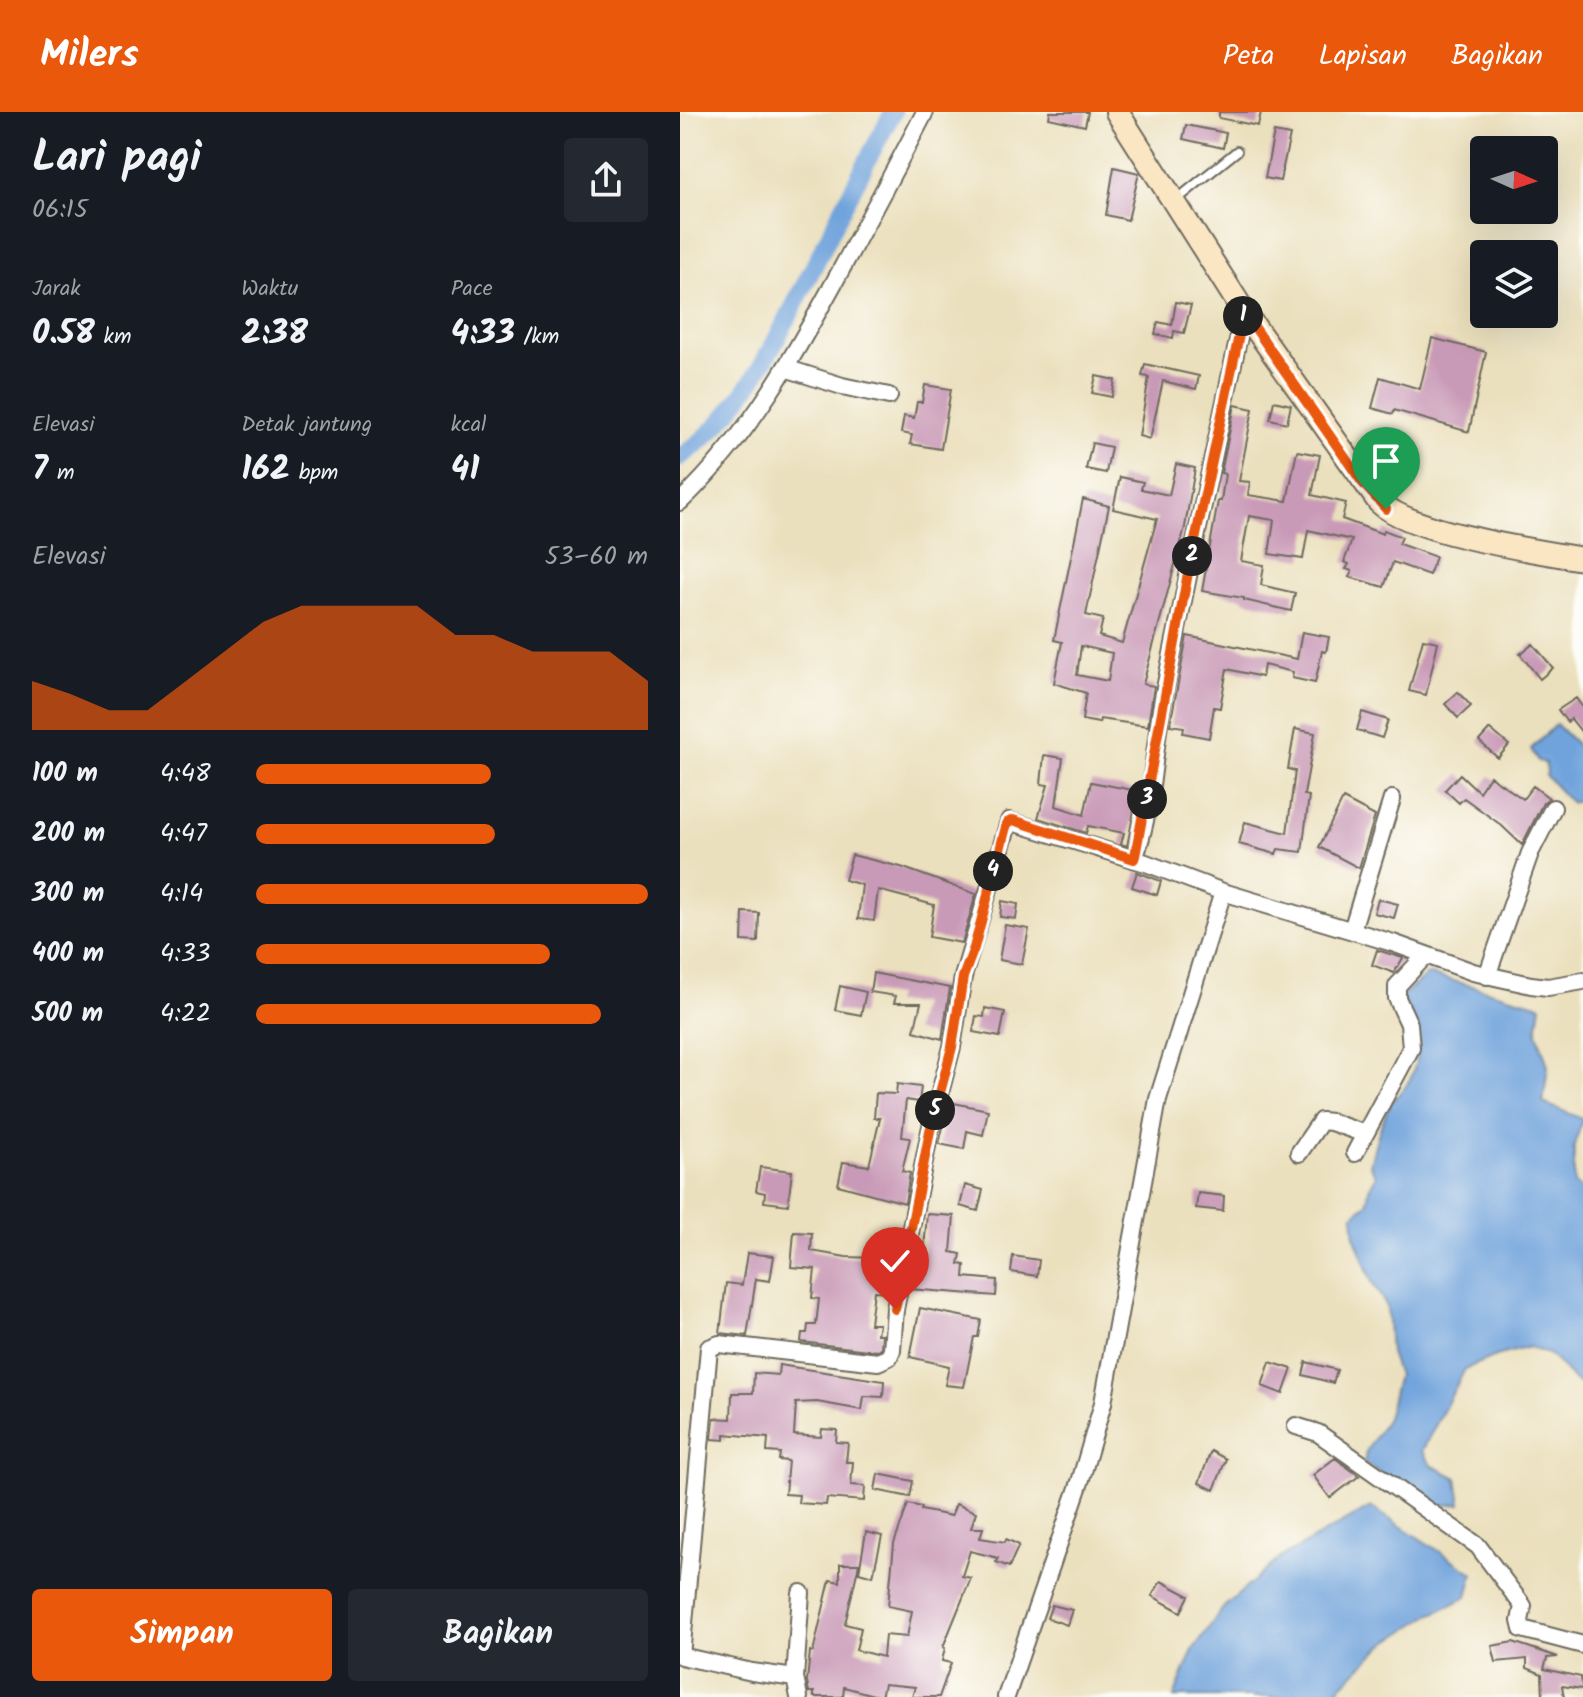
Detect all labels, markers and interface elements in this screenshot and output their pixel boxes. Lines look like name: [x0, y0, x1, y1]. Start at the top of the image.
text: Milers: [40, 26, 139, 86]
text: Peta: [1223, 34, 1274, 79]
text: Lapisan: [1318, 34, 1407, 79]
text: Bagikan: [1451, 34, 1543, 79]
text: Lari pagi: [32, 124, 202, 194]
north arrow: [1470, 136, 1558, 224]
map controls: [1470, 136, 1558, 328]
button: share: [564, 138, 648, 222]
text: 06:15: [32, 189, 88, 231]
button: layers: [1470, 240, 1558, 328]
text: Jarak: [32, 272, 81, 307]
text: Waktu: [241, 272, 298, 307]
text: Pace: [451, 272, 493, 307]
pin: 1: [1223, 296, 1263, 336]
text: 1: [1240, 298, 1246, 333]
text: 0.58: [32, 307, 95, 361]
text: 2:38: [241, 307, 308, 361]
text: 4:33: [451, 307, 515, 361]
text: km: [95, 320, 131, 355]
text: /km: [515, 320, 559, 355]
text: Elevasi: [32, 408, 94, 443]
text: Detak jantung: [241, 408, 372, 443]
text: kcal: [451, 408, 486, 443]
pin: [1352, 427, 1420, 509]
icon: arrive: [1364, 439, 1408, 483]
text: 7: [32, 443, 48, 497]
text: 162: [241, 443, 290, 497]
text: 41: [451, 443, 479, 497]
text: m: [48, 456, 74, 491]
text: bpm: [290, 456, 338, 491]
text: Elevasi: [32, 536, 106, 578]
text: 53–60 m: [545, 536, 648, 578]
pin: 2: [1172, 536, 1212, 576]
text: 2: [1186, 538, 1198, 573]
text: 100 m: [32, 753, 98, 795]
text: 4:48: [160, 753, 211, 795]
pin: 3: [1127, 779, 1167, 819]
text: 3: [1141, 781, 1153, 816]
text: 200 m: [32, 813, 105, 855]
text: 4:47: [160, 813, 207, 855]
pin: 4: [973, 851, 1013, 891]
text: 4: [987, 853, 999, 888]
text: 300 m: [32, 873, 104, 915]
text: 4:14: [160, 873, 203, 915]
text: 400 m: [32, 933, 104, 975]
text: 4:33: [160, 933, 210, 975]
text: 500 m: [32, 993, 103, 1035]
text: 4:22: [160, 993, 211, 1035]
pin: 5: [915, 1090, 955, 1130]
text: 5: [929, 1092, 941, 1127]
pin: [861, 1227, 929, 1309]
icon: check: [873, 1239, 917, 1283]
button: Simpan: [32, 1589, 332, 1681]
button: Bagikan: [348, 1589, 648, 1681]

